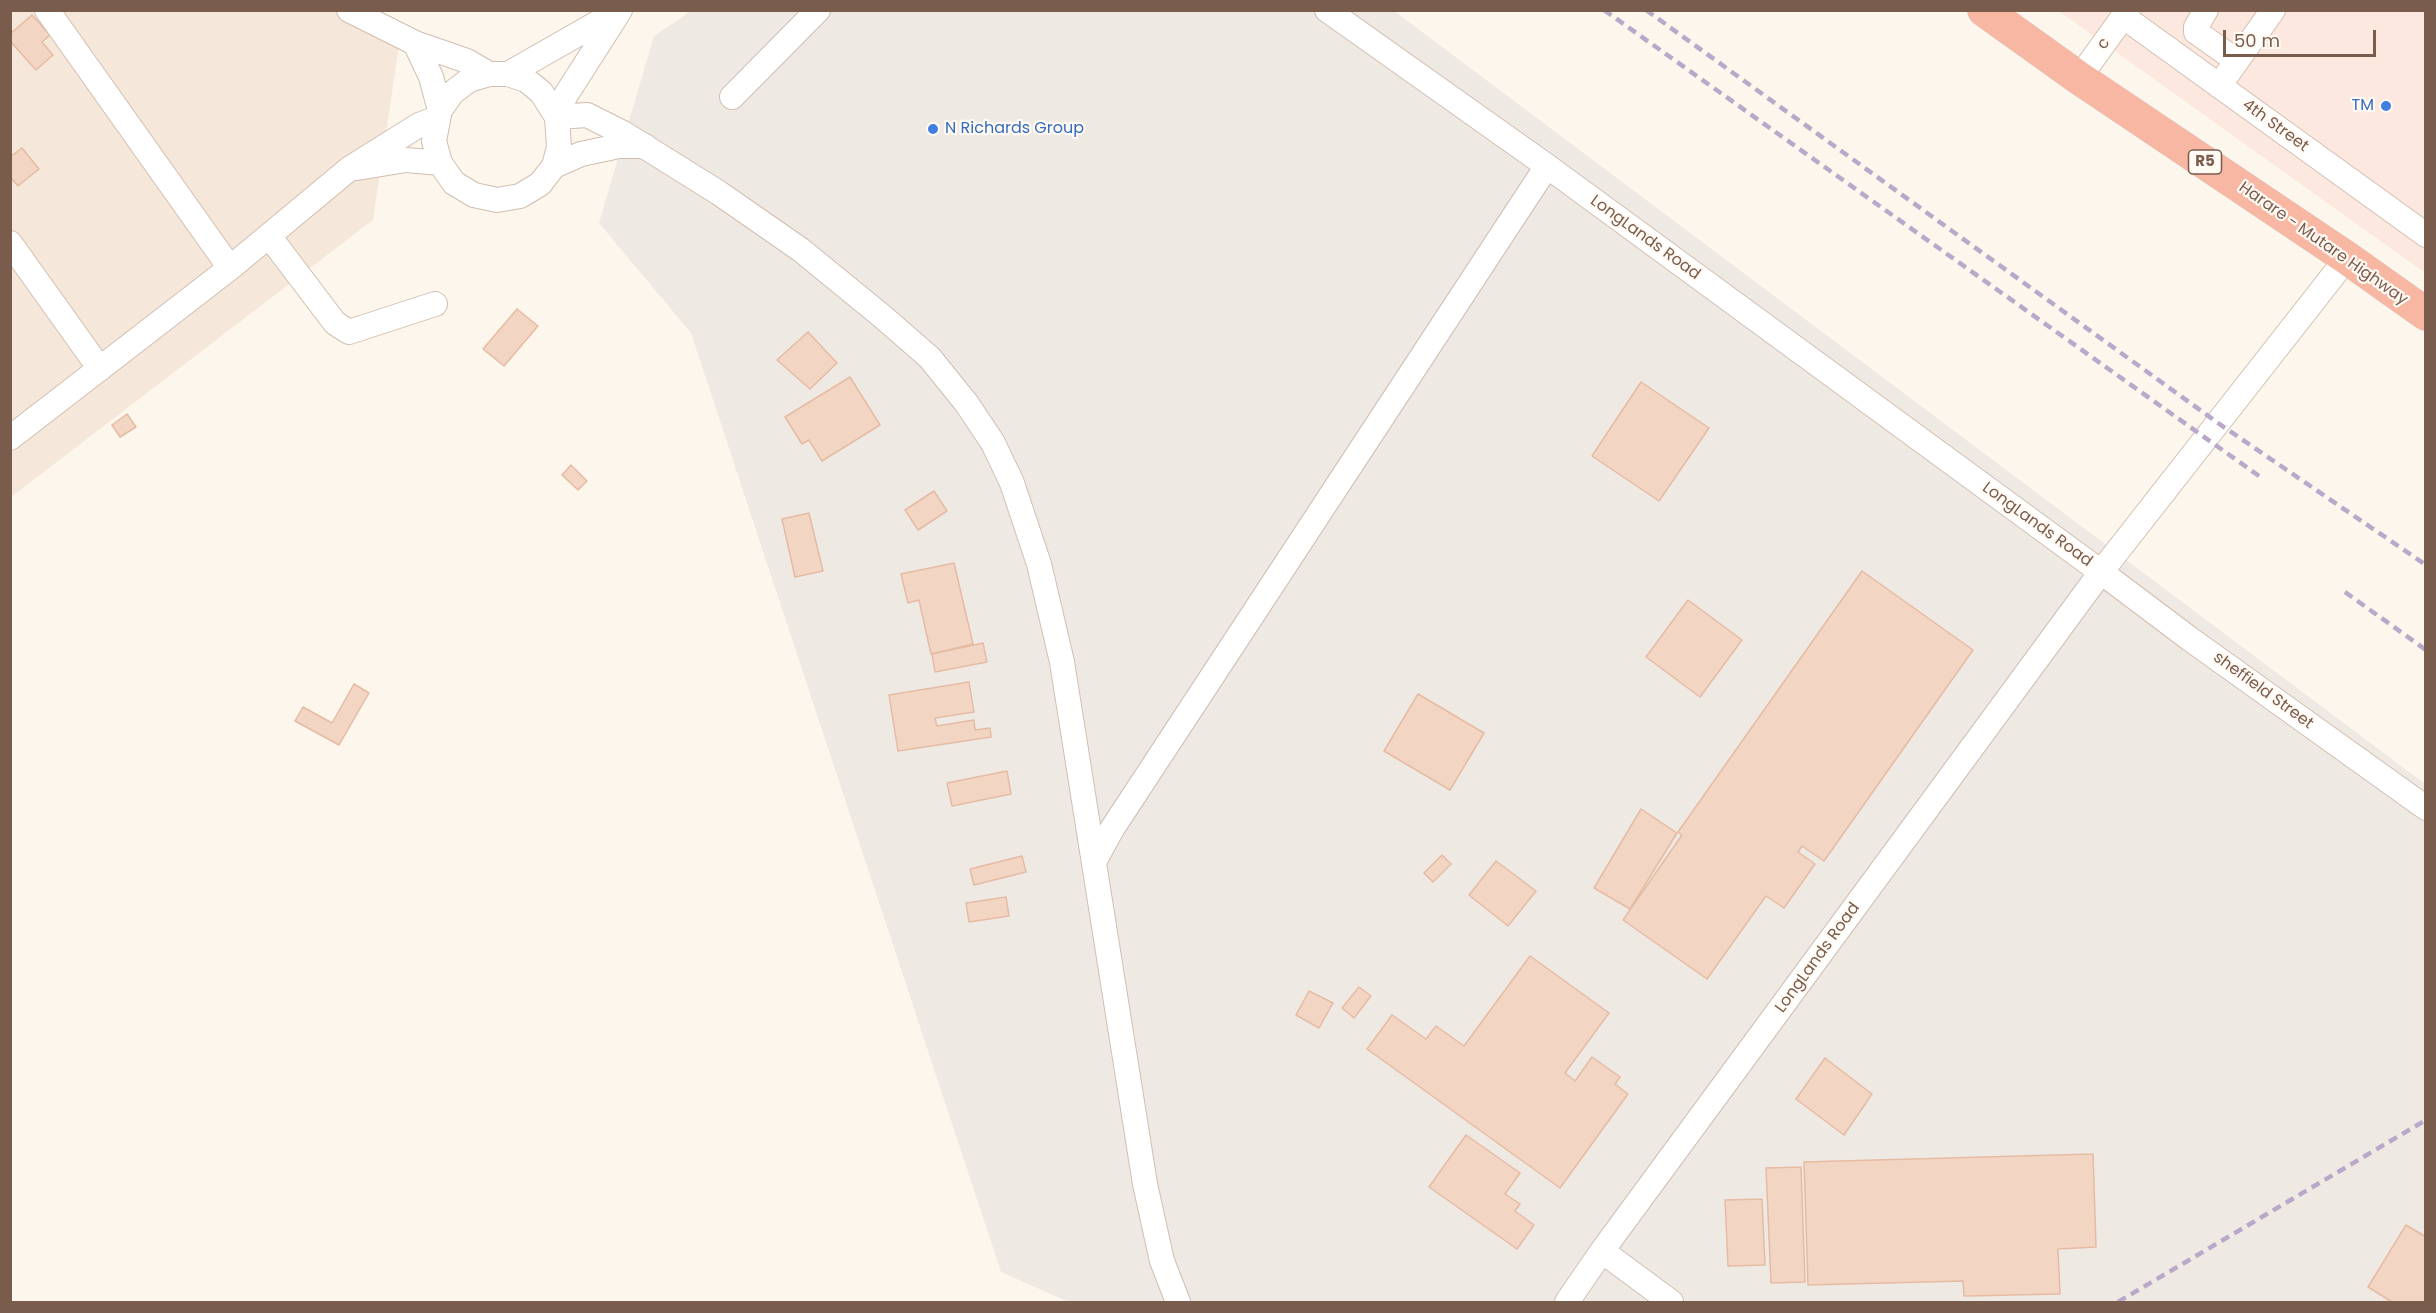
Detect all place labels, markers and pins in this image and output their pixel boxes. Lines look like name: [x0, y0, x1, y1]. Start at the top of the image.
place label: TM: [2352, 96, 2374, 116]
marker: TM: [2379, 99, 2393, 113]
place label: N Richards Group: [945, 119, 1084, 139]
marker: N Richards Group: [926, 122, 940, 136]

